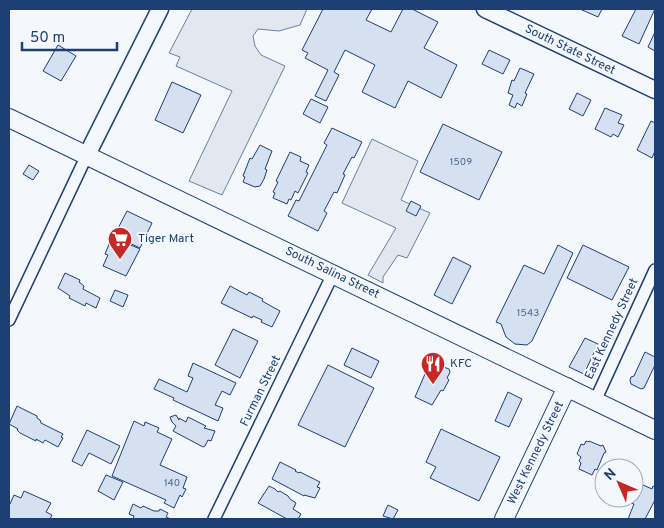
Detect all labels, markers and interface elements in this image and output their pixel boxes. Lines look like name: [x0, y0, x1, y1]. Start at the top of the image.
scale bar: [22, 20, 118, 52]
street label: South State Street: [522, 21, 618, 79]
text: 50 m: [30, 29, 65, 48]
house number: 1509: [450, 156, 472, 169]
supermarket icon: Tiger Mart: [107, 226, 133, 260]
place label: Tiger Mart: [138, 231, 194, 247]
street label: South Salina Street: [282, 243, 382, 303]
street label: East Kennedy Street: [582, 276, 642, 382]
house number: 1543: [517, 307, 539, 320]
restaurant icon: KFC: [420, 351, 446, 385]
street label: Furman Street: [237, 353, 285, 429]
place label: KFC: [450, 356, 472, 372]
street label: West Kennedy Street: [504, 399, 568, 507]
north arrow: [594, 458, 644, 508]
text: N: [601, 465, 620, 484]
house number: 140: [164, 477, 180, 490]

